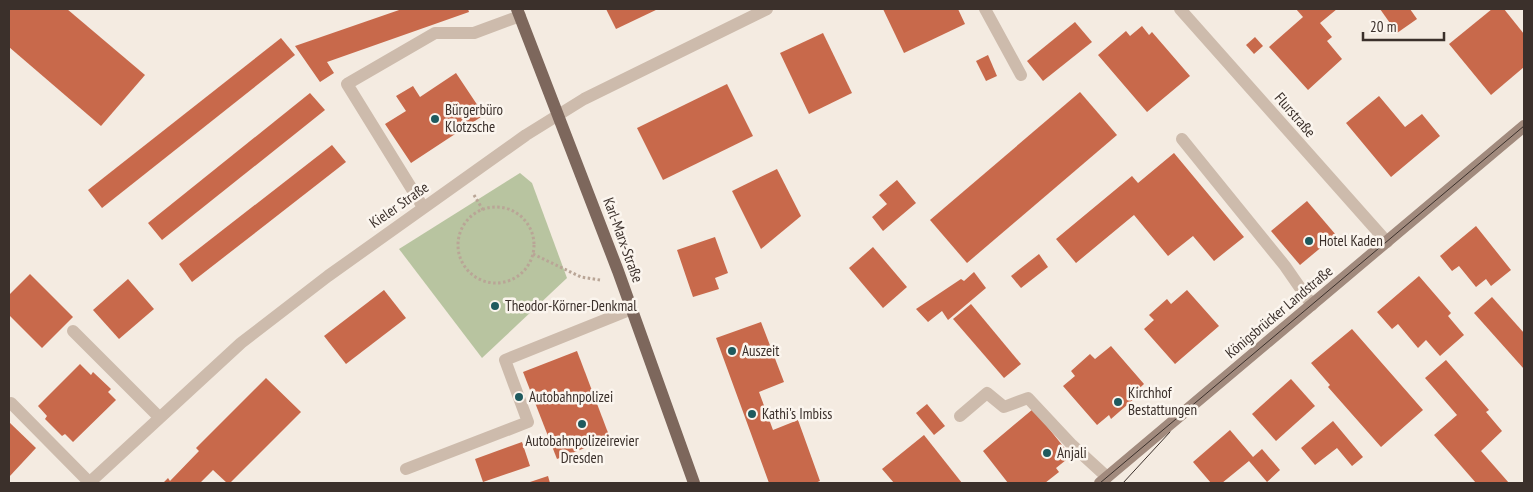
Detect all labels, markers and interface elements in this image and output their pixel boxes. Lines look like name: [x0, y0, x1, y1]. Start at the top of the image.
scale bar: [1363, 10, 1444, 42]
text: 20 m: [1370, 17, 1396, 36]
street label: Flurstraße: [1271, 88, 1320, 141]
place label: Bürgerbüro Klotzsche: [445, 100, 503, 136]
marker: Bürgerbüro Klotzsche: [429, 113, 441, 125]
street label: Kieler Straße: [365, 177, 432, 232]
street label: Karl-Marx-Straße: [599, 195, 648, 285]
place label: Hotel Kaden: [1319, 231, 1383, 250]
marker: Hotel Kaden: [1303, 235, 1315, 247]
street label: Königsbrücker Landstraße: [1221, 261, 1336, 362]
place label: Theodor-Körner-Denkmal: [505, 296, 637, 315]
marker: Theodor-Körner-Denkmal: [489, 300, 501, 312]
place label: Auszeit: [742, 341, 779, 360]
marker: Auszeit: [726, 345, 738, 357]
place label: Kirchhof Bestattungen: [1128, 383, 1197, 419]
place label: Autobahnpolizei: [529, 387, 613, 406]
marker: Autobahnpolizei: [513, 391, 525, 403]
marker: Kirchhof Bestattungen: [1112, 396, 1124, 408]
place label: Kathi's Imbiss: [762, 404, 832, 423]
marker: Kathi's Imbiss: [746, 408, 758, 420]
marker: Autobahnpolizeirevier Dresden: [576, 418, 588, 430]
place label: Autobahnpolizeirevier Dresden: [525, 431, 640, 467]
place label: Anjali: [1057, 443, 1087, 462]
marker: Anjali: [1041, 447, 1053, 459]

